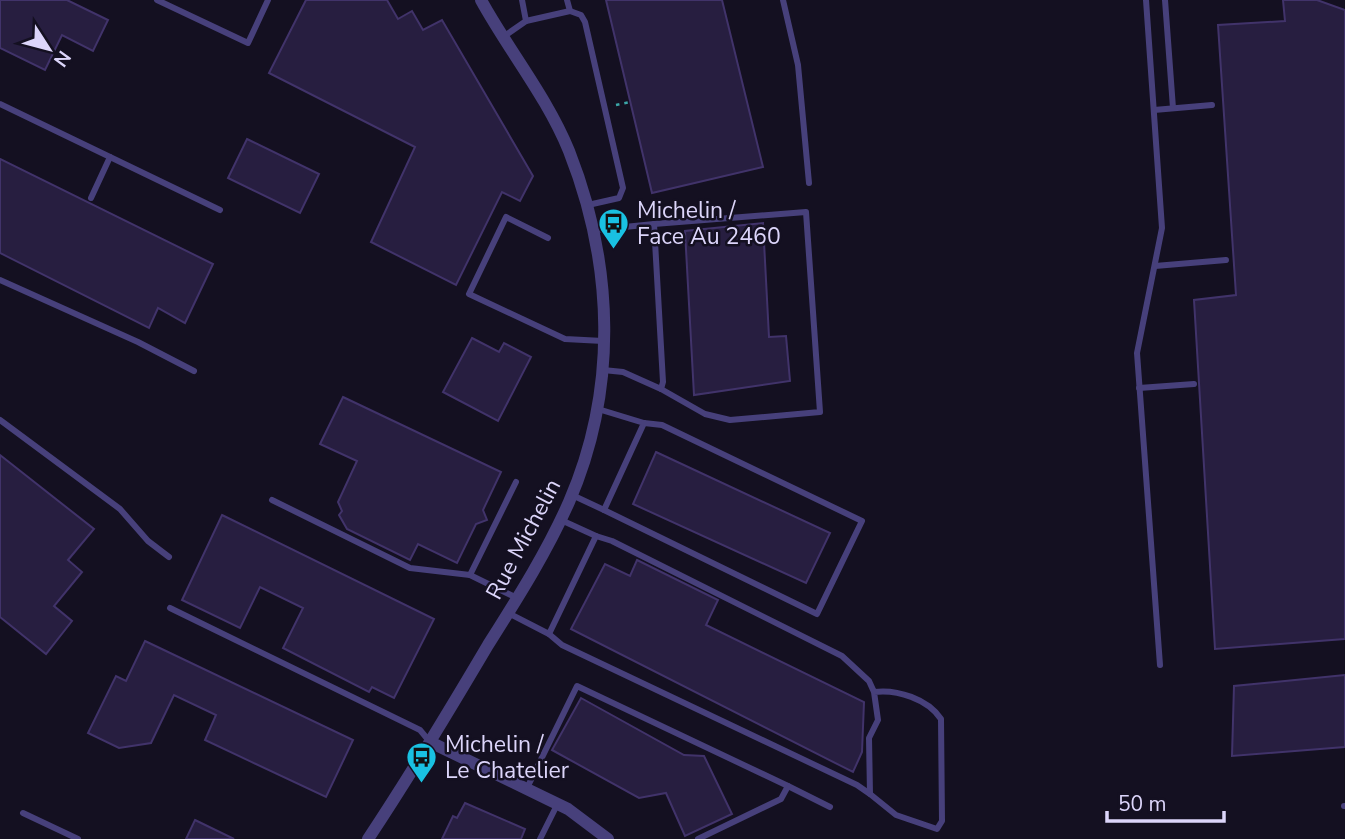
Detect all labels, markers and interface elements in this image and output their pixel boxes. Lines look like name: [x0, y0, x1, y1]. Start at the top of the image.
north arrow: [14, 14, 84, 84]
text: N: [47, 45, 77, 72]
place label: Michelin / Face Au 2460: [637, 195, 781, 252]
bus stop icon: Michelin / Face Au 2460: [597, 206, 631, 250]
street label: Rue Michelin: [479, 473, 568, 605]
place label: Michelin / Le Chatelier: [445, 729, 570, 786]
bus stop icon: Michelin / Le Chatelier: [405, 740, 439, 784]
scale bar: [1107, 780, 1224, 824]
text: 50 m: [1118, 790, 1167, 818]

